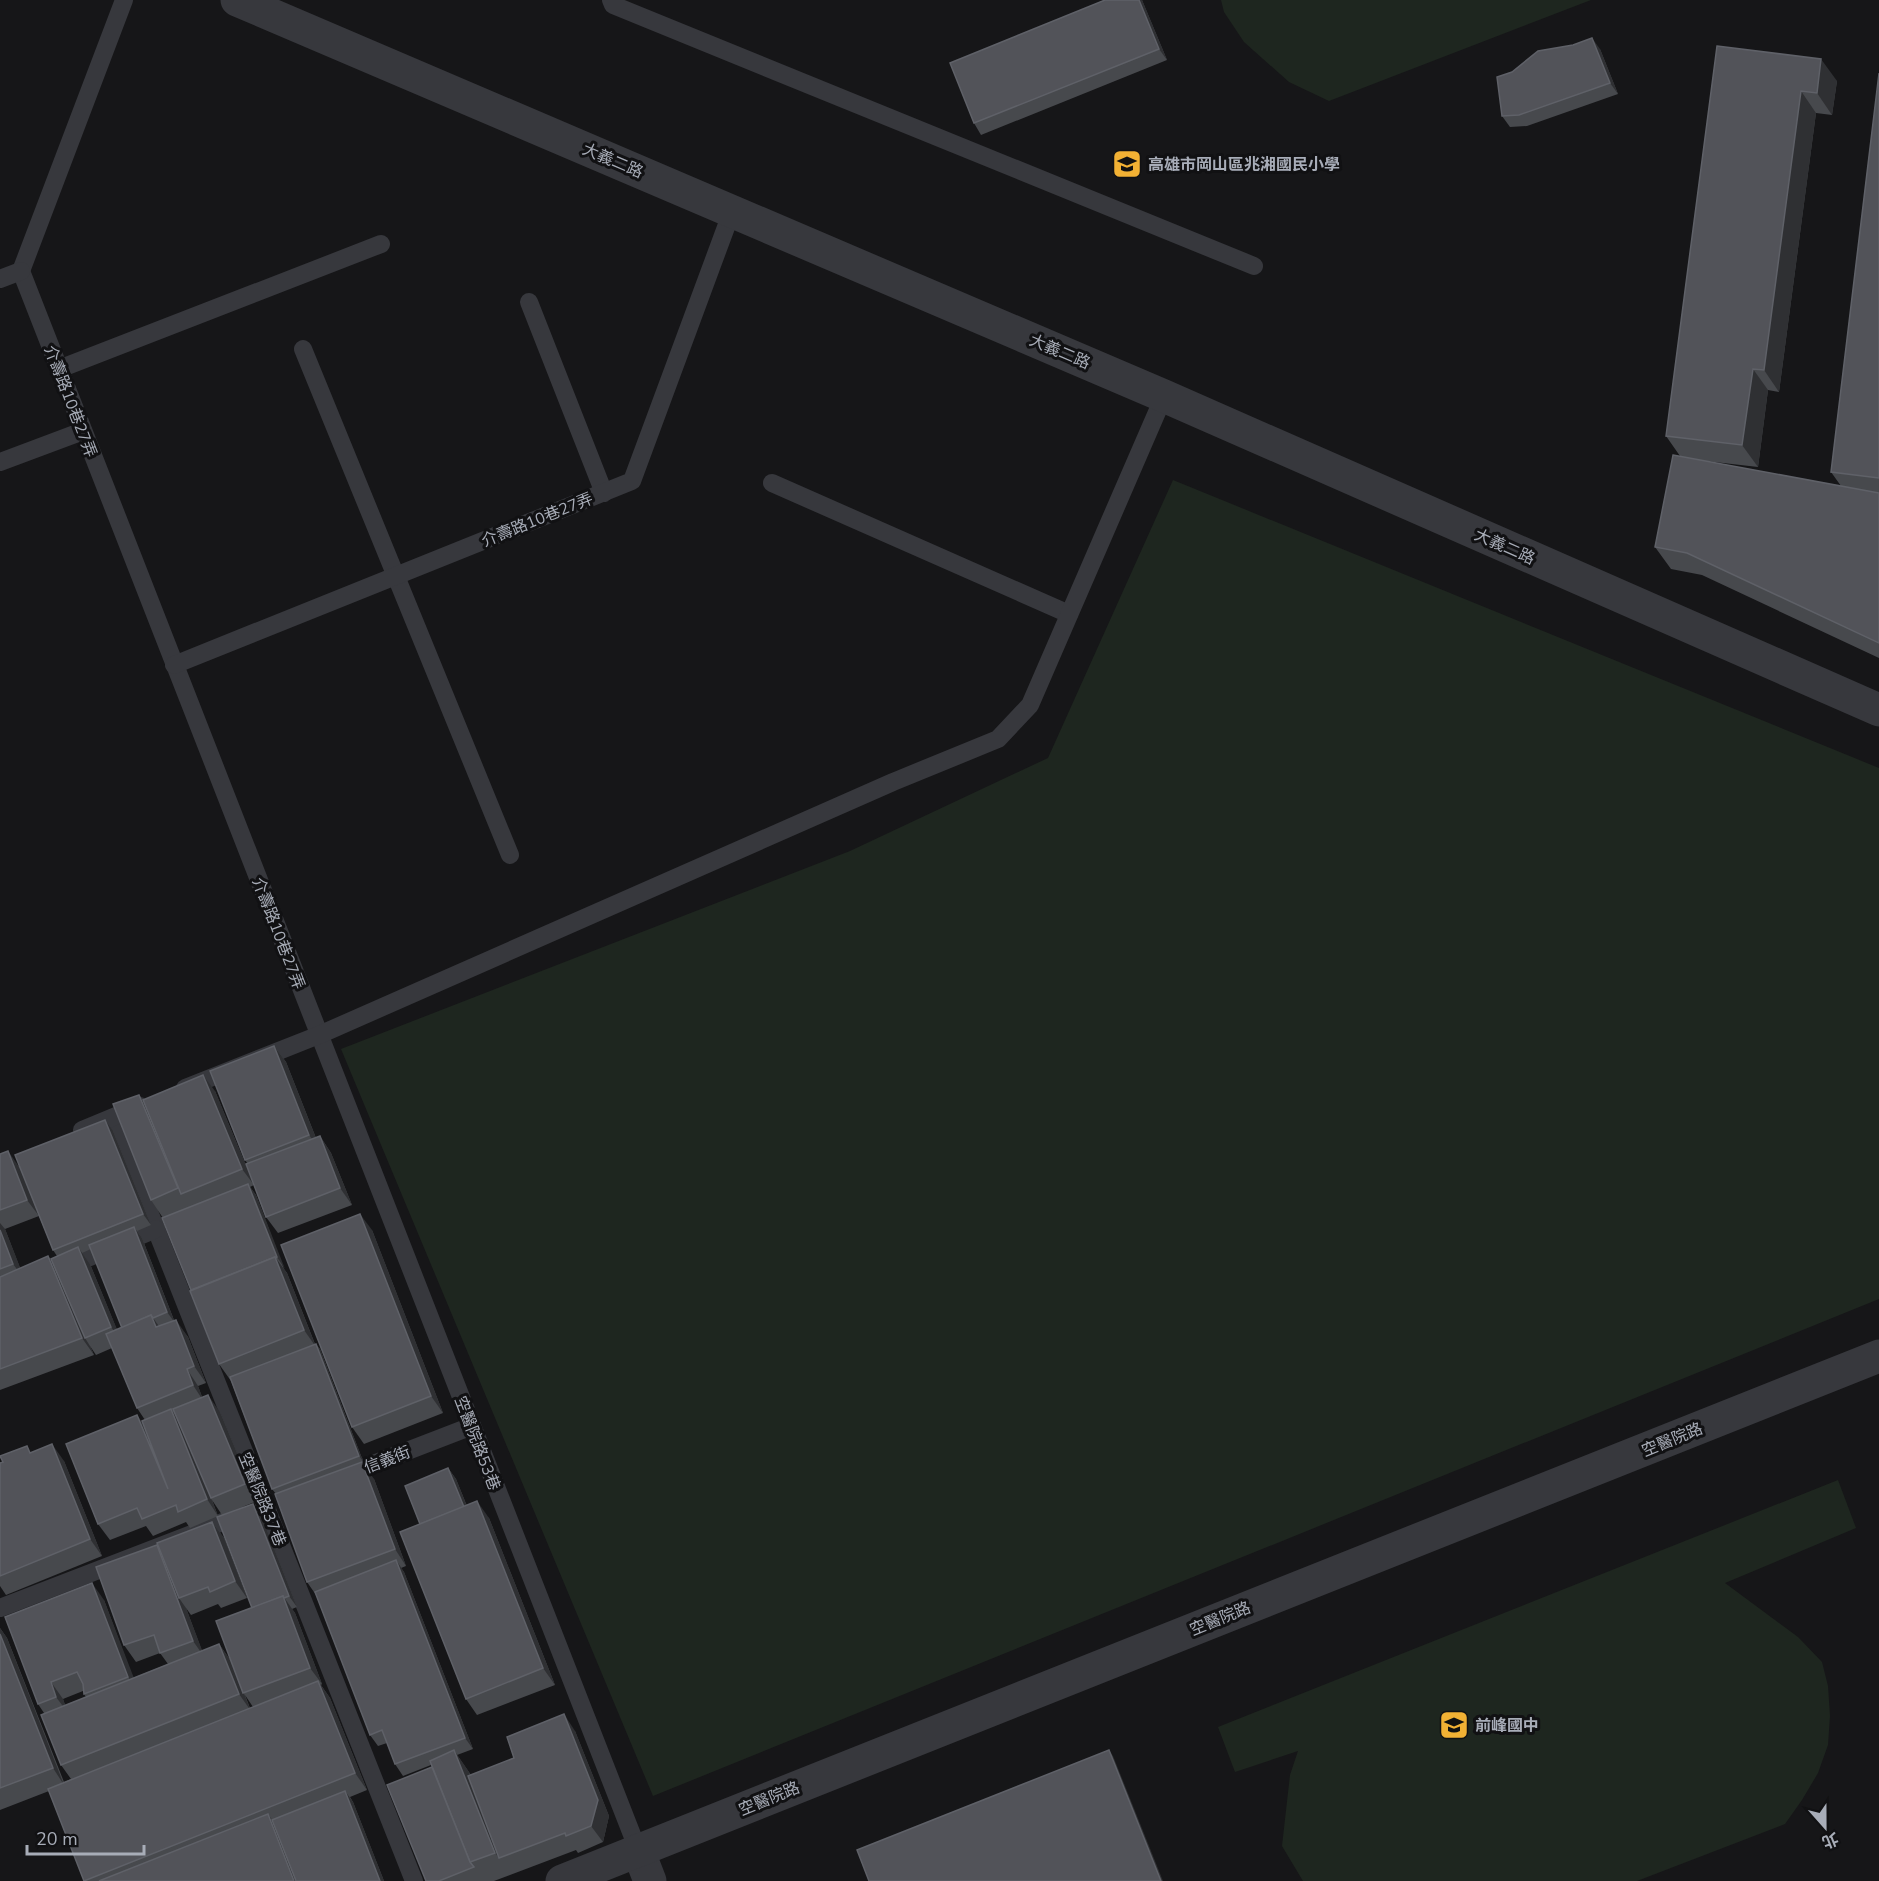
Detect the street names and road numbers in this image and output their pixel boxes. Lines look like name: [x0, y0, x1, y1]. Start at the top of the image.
street label: 大義二路: [579, 138, 646, 184]
street label: 大義二路: [1026, 329, 1093, 375]
street label: 介壽路10巷27弄: [39, 342, 102, 461]
street label: 介壽路10巷27弄: [478, 488, 596, 552]
street label: 大義二路: [1471, 524, 1538, 570]
street label: 介壽路10巷27弄: [247, 874, 310, 993]
street label: 空醫院路53巷: [449, 1393, 505, 1494]
street label: 空醫院路: [1639, 1418, 1706, 1462]
street label: 信義街: [361, 1441, 414, 1479]
street label: 空醫院路37巷: [233, 1449, 291, 1549]
street label: 空醫院路: [1187, 1597, 1254, 1641]
street label: 空醫院路: [736, 1777, 803, 1821]

